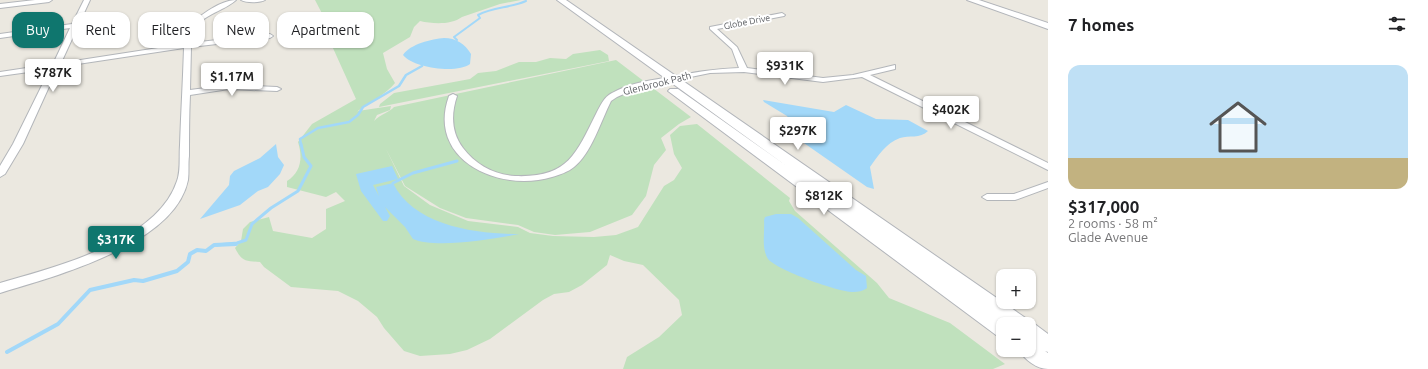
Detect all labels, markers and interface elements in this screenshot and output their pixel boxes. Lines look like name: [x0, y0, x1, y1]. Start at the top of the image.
chip: Buy: [12, 12, 64, 48]
chip: Rent: [72, 12, 130, 48]
chip: Filters: [138, 12, 205, 48]
chip: New: [213, 12, 269, 48]
chip: Apartment: [277, 12, 374, 48]
street label: Globe Drive: [723, 13, 771, 31]
icon: filters: [1386, 13, 1408, 35]
text: 7 homes: [1068, 15, 1134, 34]
pin: $931K: [757, 52, 813, 86]
text: $931K: [766, 58, 804, 72]
pin: $787K: [25, 59, 81, 93]
pin: $1.17M: [199, 63, 265, 97]
text: $787K: [34, 65, 72, 79]
text: $1.17M: [210, 69, 254, 83]
street label: Glenbrook Path: [622, 70, 692, 97]
icon: home: [1202, 91, 1274, 163]
pin: $402K: [923, 96, 979, 130]
text: $402K: [932, 102, 970, 116]
pin: $297K: [770, 117, 826, 151]
text: $297K: [779, 123, 817, 137]
pin: $812K: [796, 182, 852, 216]
text: $812K: [805, 188, 843, 202]
text: $317,000: [1068, 197, 1139, 216]
text: 2 rooms · 58 m²: [1068, 216, 1158, 230]
pin: $317K: [88, 226, 144, 260]
text: Glade Avenue: [1068, 230, 1148, 244]
text: $317K: [97, 232, 135, 246]
map controls: [996, 269, 1036, 357]
button: +: [996, 269, 1036, 309]
button: −: [996, 317, 1036, 357]

